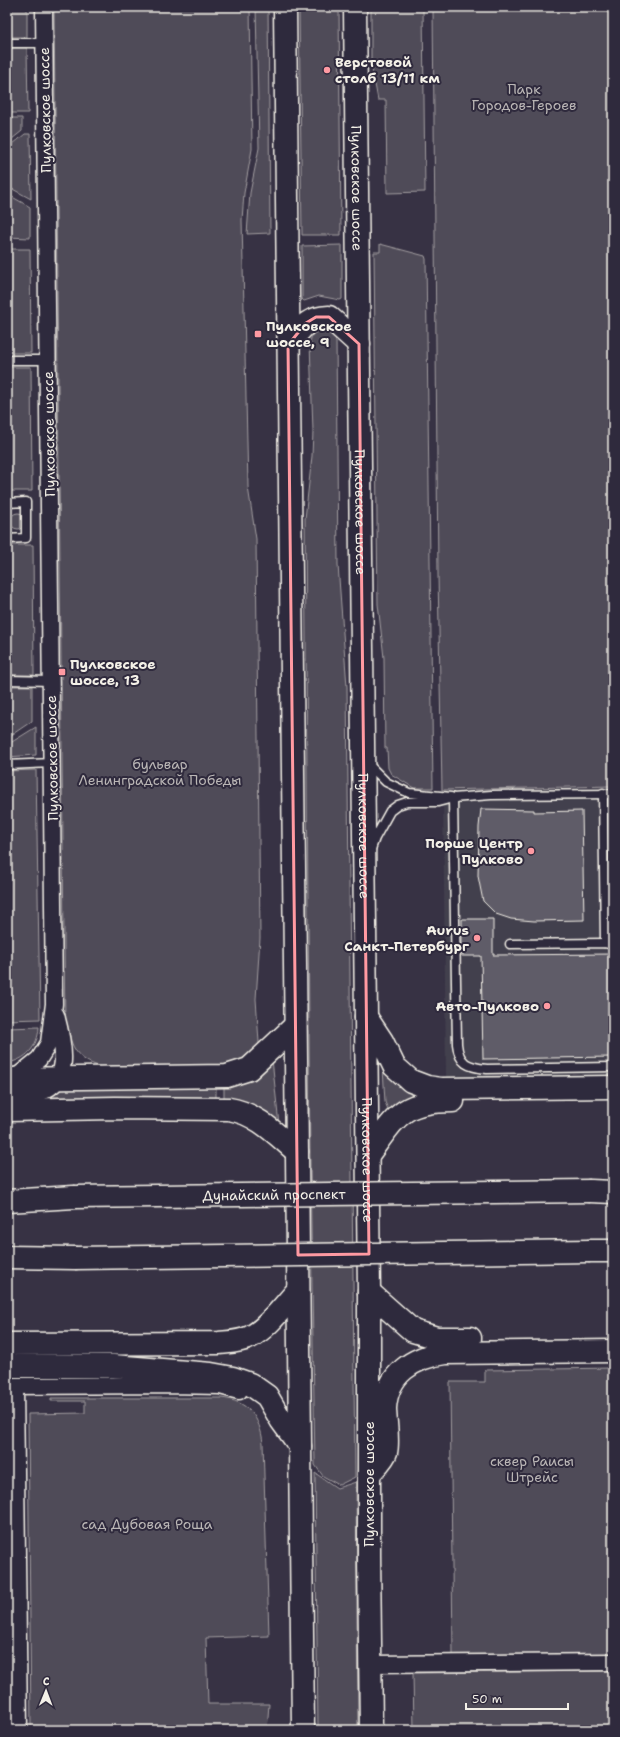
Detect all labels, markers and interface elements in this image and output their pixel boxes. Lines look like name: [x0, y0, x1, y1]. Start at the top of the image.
street label: Пулковское шоссе: [35, 47, 55, 173]
place label: Верстовой столб 13/11 км: [335, 53, 440, 87]
marker: Верстовой столб 13/11 км: [322, 65, 332, 75]
park label: Парк Городов-Героев: [472, 80, 576, 114]
street label: Пулковское шоссе: [347, 125, 367, 251]
place label: Пулковское шоссе, 9: [266, 317, 352, 351]
marker: Пулковское шоссе, 9: [253, 329, 263, 339]
street label: Пулковское шоссе: [39, 371, 59, 497]
street label: Пулковское шоссе: [351, 449, 370, 575]
place label: Пулковское шоссе, 13: [70, 655, 156, 689]
marker: Пулковское шоссе, 13: [57, 667, 67, 677]
street label: Пулковское шоссе: [42, 695, 62, 821]
park label: бульвар Ленинградской Победы: [78, 755, 242, 789]
street label: Пулковское шоссе: [354, 773, 374, 899]
place label: Порше Центр Пулково: [425, 834, 523, 868]
marker: Порше Центр Пулково: [526, 846, 536, 856]
place label: Aurus Санкт-Петербург: [344, 921, 470, 955]
marker: Aurus Санкт-Петербург: [472, 933, 482, 943]
place label: Авто-Пулково: [435, 997, 539, 1015]
marker: Авто-Пулково: [542, 1001, 552, 1011]
street label: Пулковское шоссе: [358, 1097, 377, 1223]
street label: Дунайский проспект: [202, 1185, 347, 1205]
street label: Пулковское шоссе: [360, 1421, 378, 1547]
park label: сквер Раисы Штрейс: [490, 1452, 574, 1486]
park label: сад Дубовая Роща: [82, 1515, 213, 1533]
north arrow: [26, 1671, 66, 1711]
text: С: [43, 1674, 50, 1689]
scale bar: [466, 1685, 568, 1711]
text: 50 m: [472, 1691, 502, 1707]

